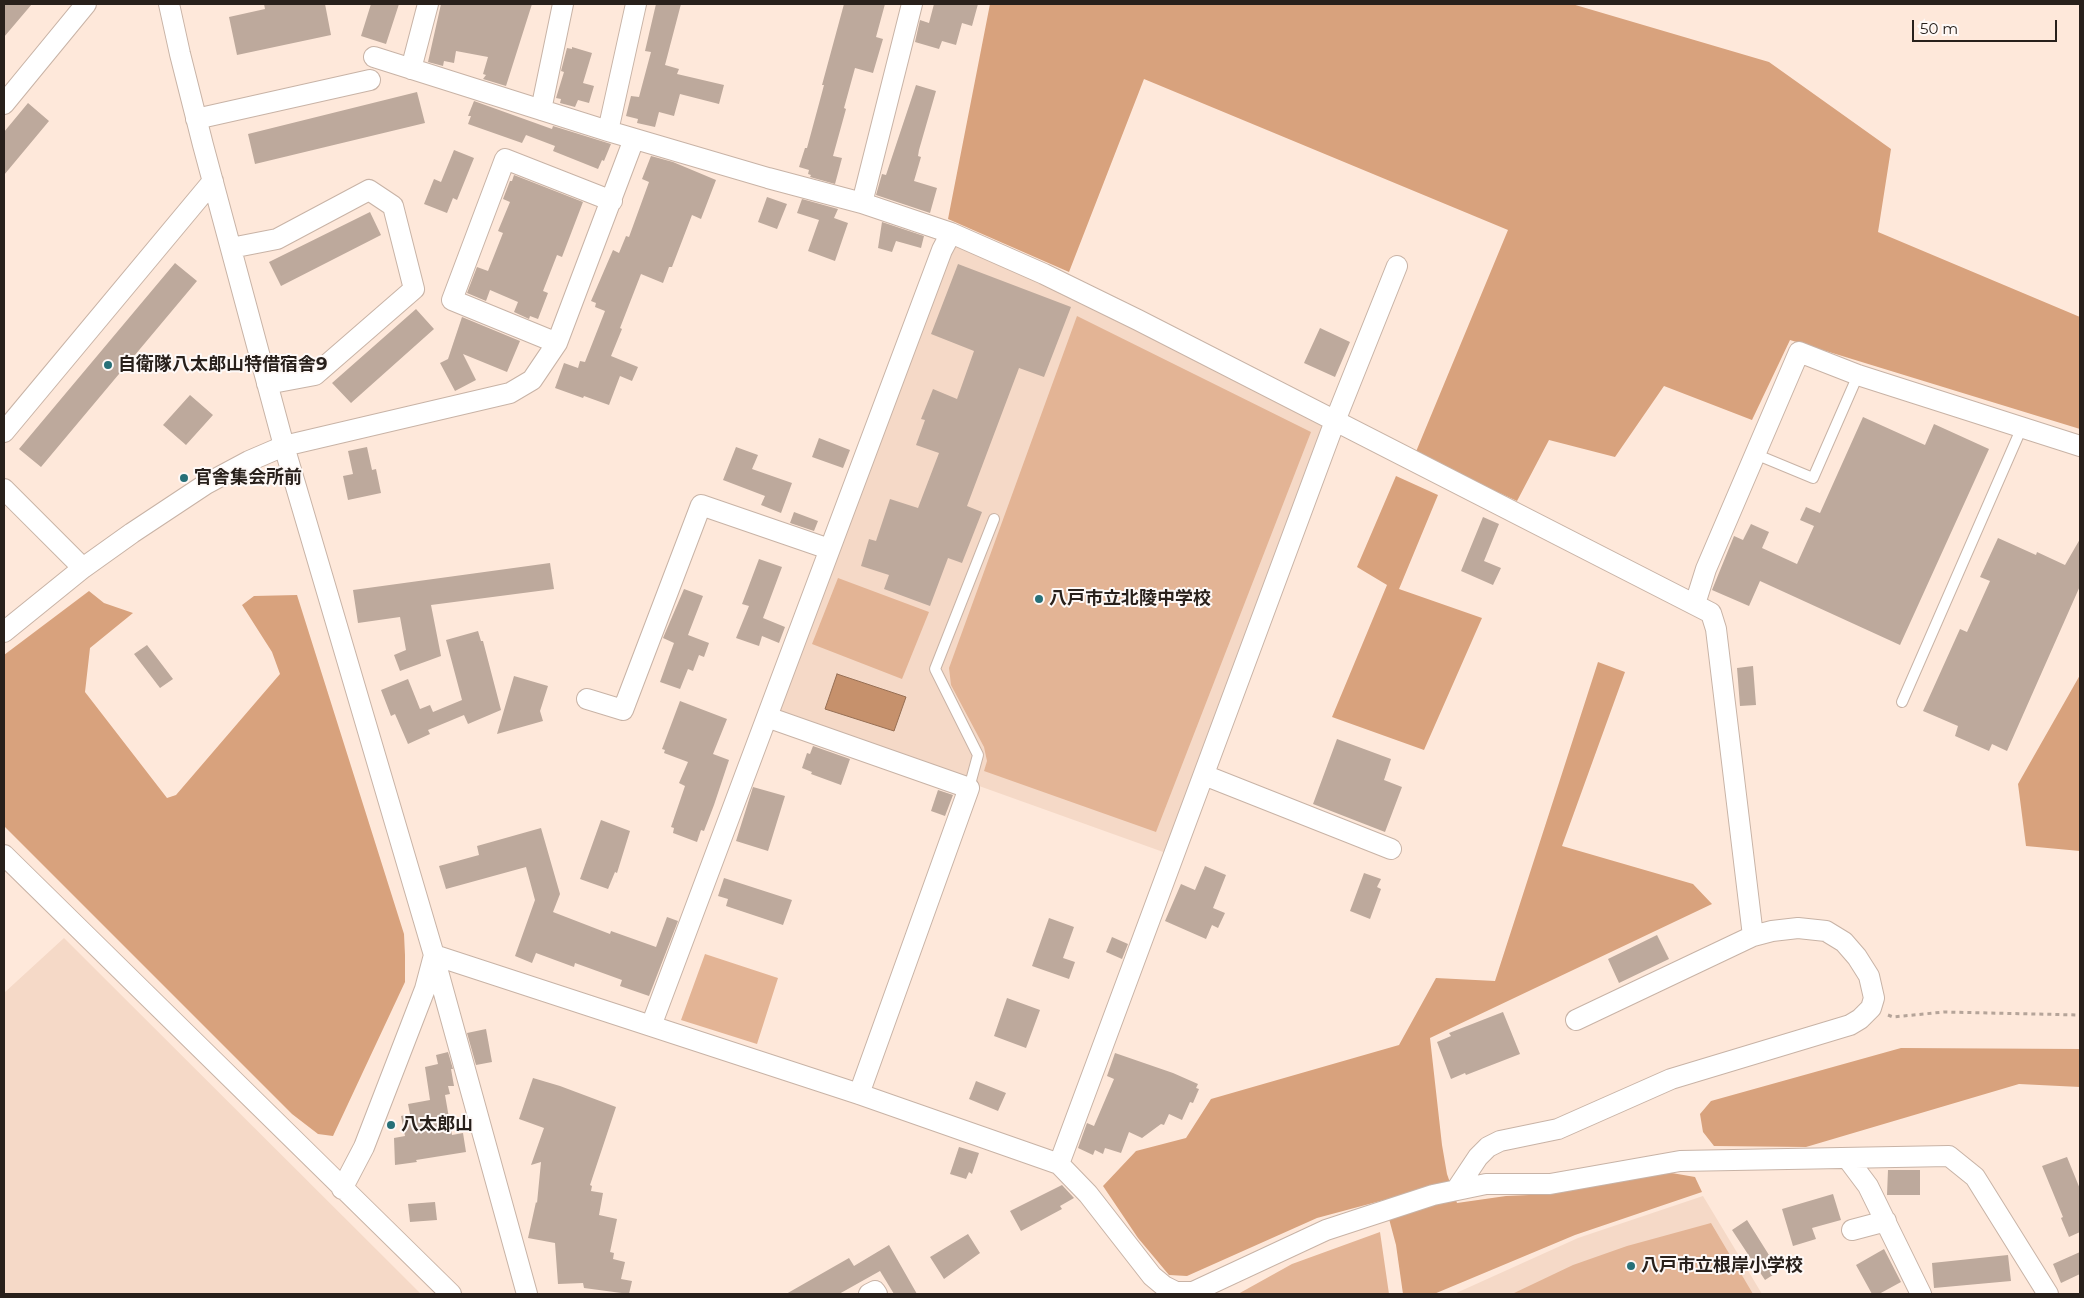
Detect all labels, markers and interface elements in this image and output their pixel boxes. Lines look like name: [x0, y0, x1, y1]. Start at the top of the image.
scale bar: [1914, 10, 2059, 42]
text: 50 m: [1920, 19, 1958, 38]
place label: 自衛隊八太郎山特借宿舎9: [118, 354, 327, 376]
marker: 自衛隊八太郎山特借宿舎9: [102, 359, 114, 371]
place label: 官舎集会所前: [194, 467, 302, 489]
marker: 官舎集会所前: [178, 472, 190, 484]
place label: 八戸市立北陵中学校: [1049, 588, 1211, 610]
marker: 八戸市立北陵中学校: [1033, 593, 1045, 605]
place label: 八太郎山: [401, 1114, 473, 1136]
marker: 八太郎山: [385, 1119, 397, 1131]
place label: 八戸市立根岸小学校: [1641, 1255, 1803, 1277]
marker: 八戸市立根岸小学校: [1625, 1260, 1637, 1272]

